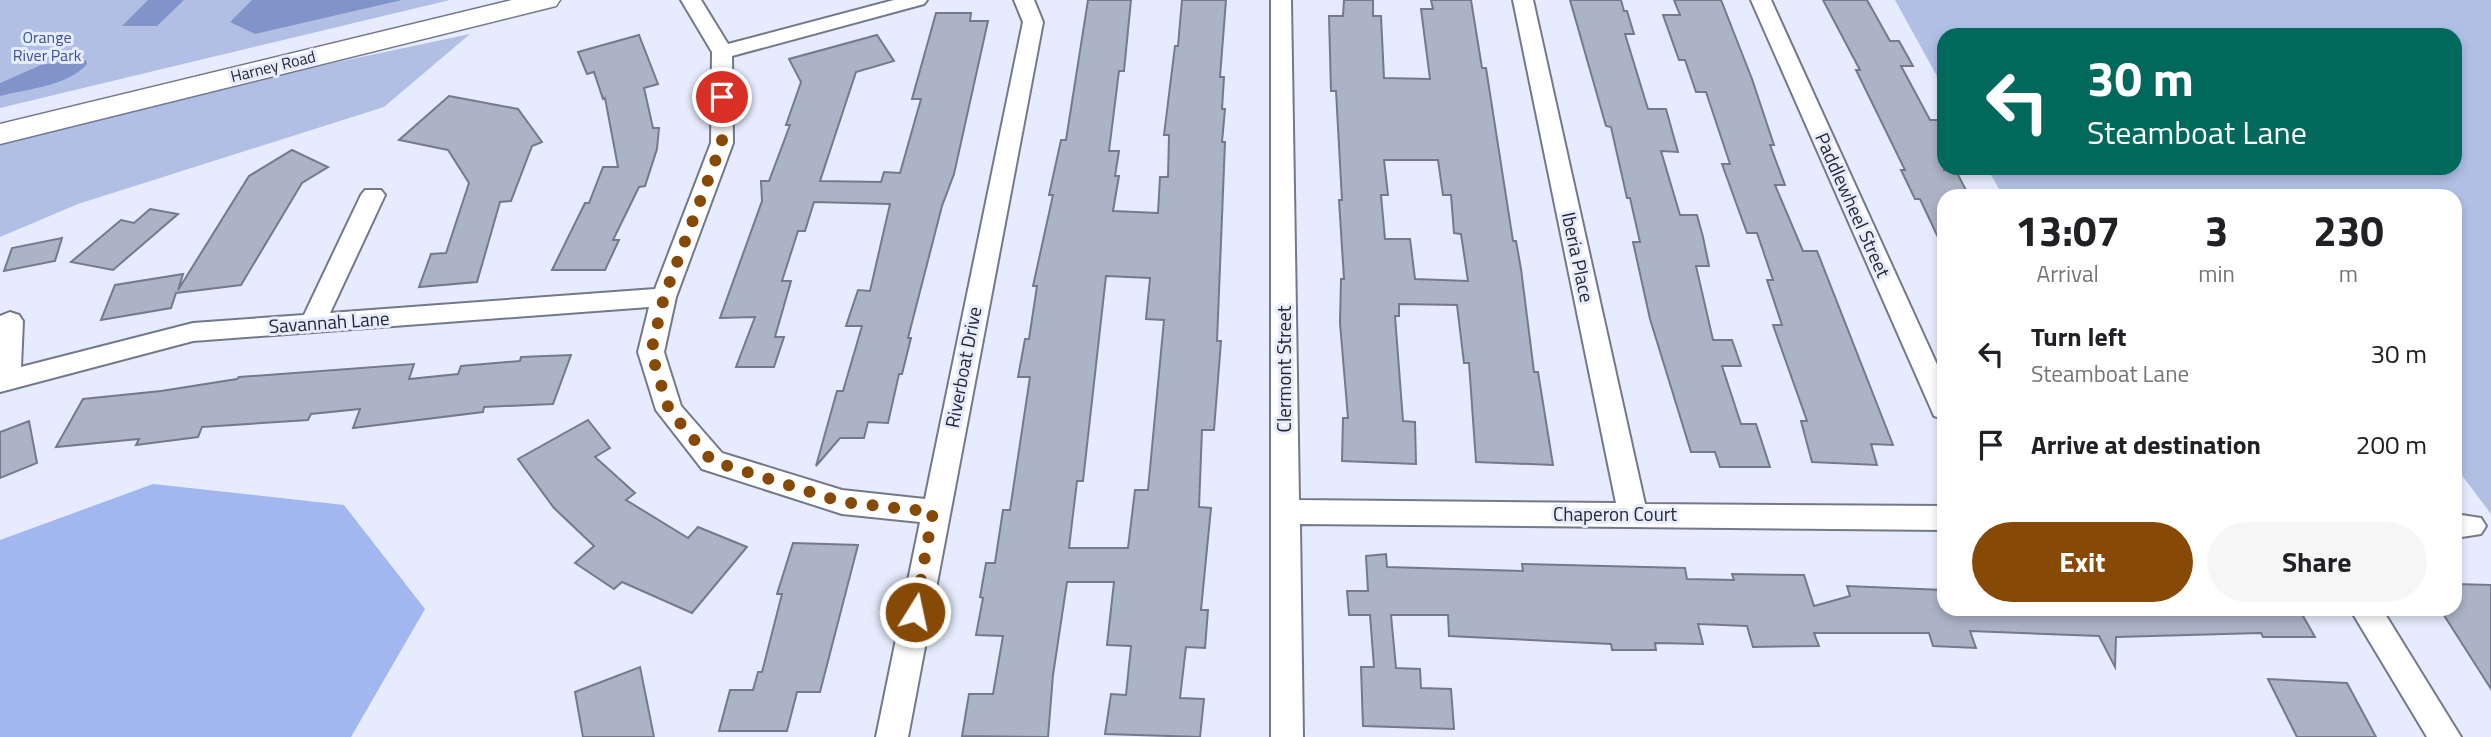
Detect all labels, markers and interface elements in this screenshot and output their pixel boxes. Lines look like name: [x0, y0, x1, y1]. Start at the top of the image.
park label: Orange River Park: [13, 25, 82, 67]
text: 30 m: [2087, 40, 2194, 115]
street label: Harney Road: [228, 44, 318, 88]
icon: left: [1972, 56, 2063, 147]
pin: [692, 67, 752, 127]
icon: arrive: [703, 78, 741, 116]
text: Steamboat Lane: [2087, 108, 2307, 156]
street label: Paddlewheel Street: [1808, 128, 1899, 282]
text: 13:07: [2015, 198, 2120, 262]
text: 3: [2205, 198, 2228, 262]
text: 230: [2313, 198, 2384, 262]
street label: Iberia Place: [1555, 209, 1602, 305]
text: Arrival: [2036, 256, 2099, 291]
text: min: [2198, 256, 2235, 291]
text: m: [2339, 256, 2358, 291]
street label: Savannah Lane: [268, 303, 390, 340]
street label: Riverboat Drive: [937, 304, 988, 430]
street label: Clermont Street: [1269, 305, 1298, 432]
text: Turn left: [2031, 317, 2126, 356]
text: 30 m: [2370, 334, 2427, 373]
icon: left: [1972, 335, 2010, 373]
text: Steamboat Lane: [2031, 356, 2189, 391]
text: Arrive at destination: [2031, 425, 2261, 464]
text: 200 m: [2356, 425, 2427, 464]
icon: arrive: [1972, 426, 2010, 464]
street label: Chaperon Court: [1553, 499, 1677, 528]
button: Exit: [1972, 522, 2193, 602]
button: Share: [2207, 522, 2427, 602]
position arrow: [878, 575, 952, 649]

